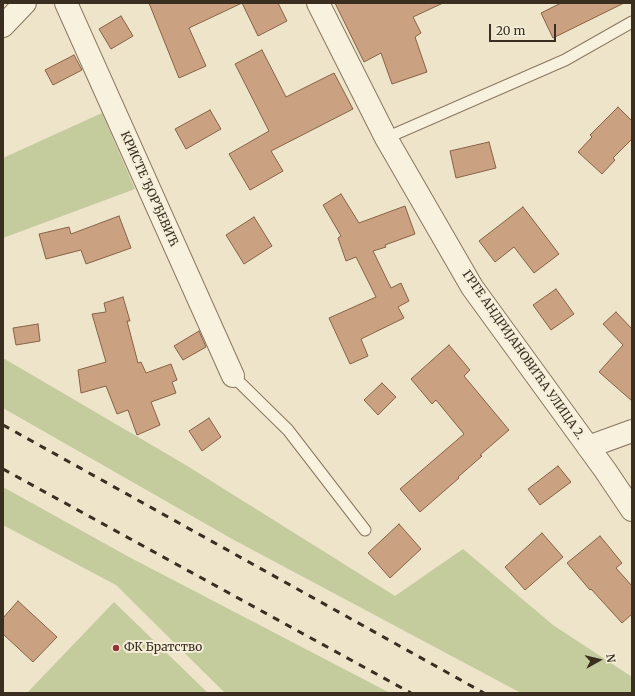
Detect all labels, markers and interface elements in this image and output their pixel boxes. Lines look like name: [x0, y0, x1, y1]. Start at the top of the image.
scale bar: [491, 16, 558, 42]
text: 20 m: [496, 23, 525, 38]
street label: КРИСТЕ ЂОРЂЕВИЋ: [117, 129, 181, 249]
street label: ГРГЕ АНДРИЈАНОВИЋА УЛИЦА 2.: [459, 268, 587, 442]
north arrow: [579, 640, 619, 680]
place label: ФК Братство: [124, 641, 202, 655]
marker: ФК Братство: [111, 643, 121, 653]
text: N: [603, 653, 618, 664]

